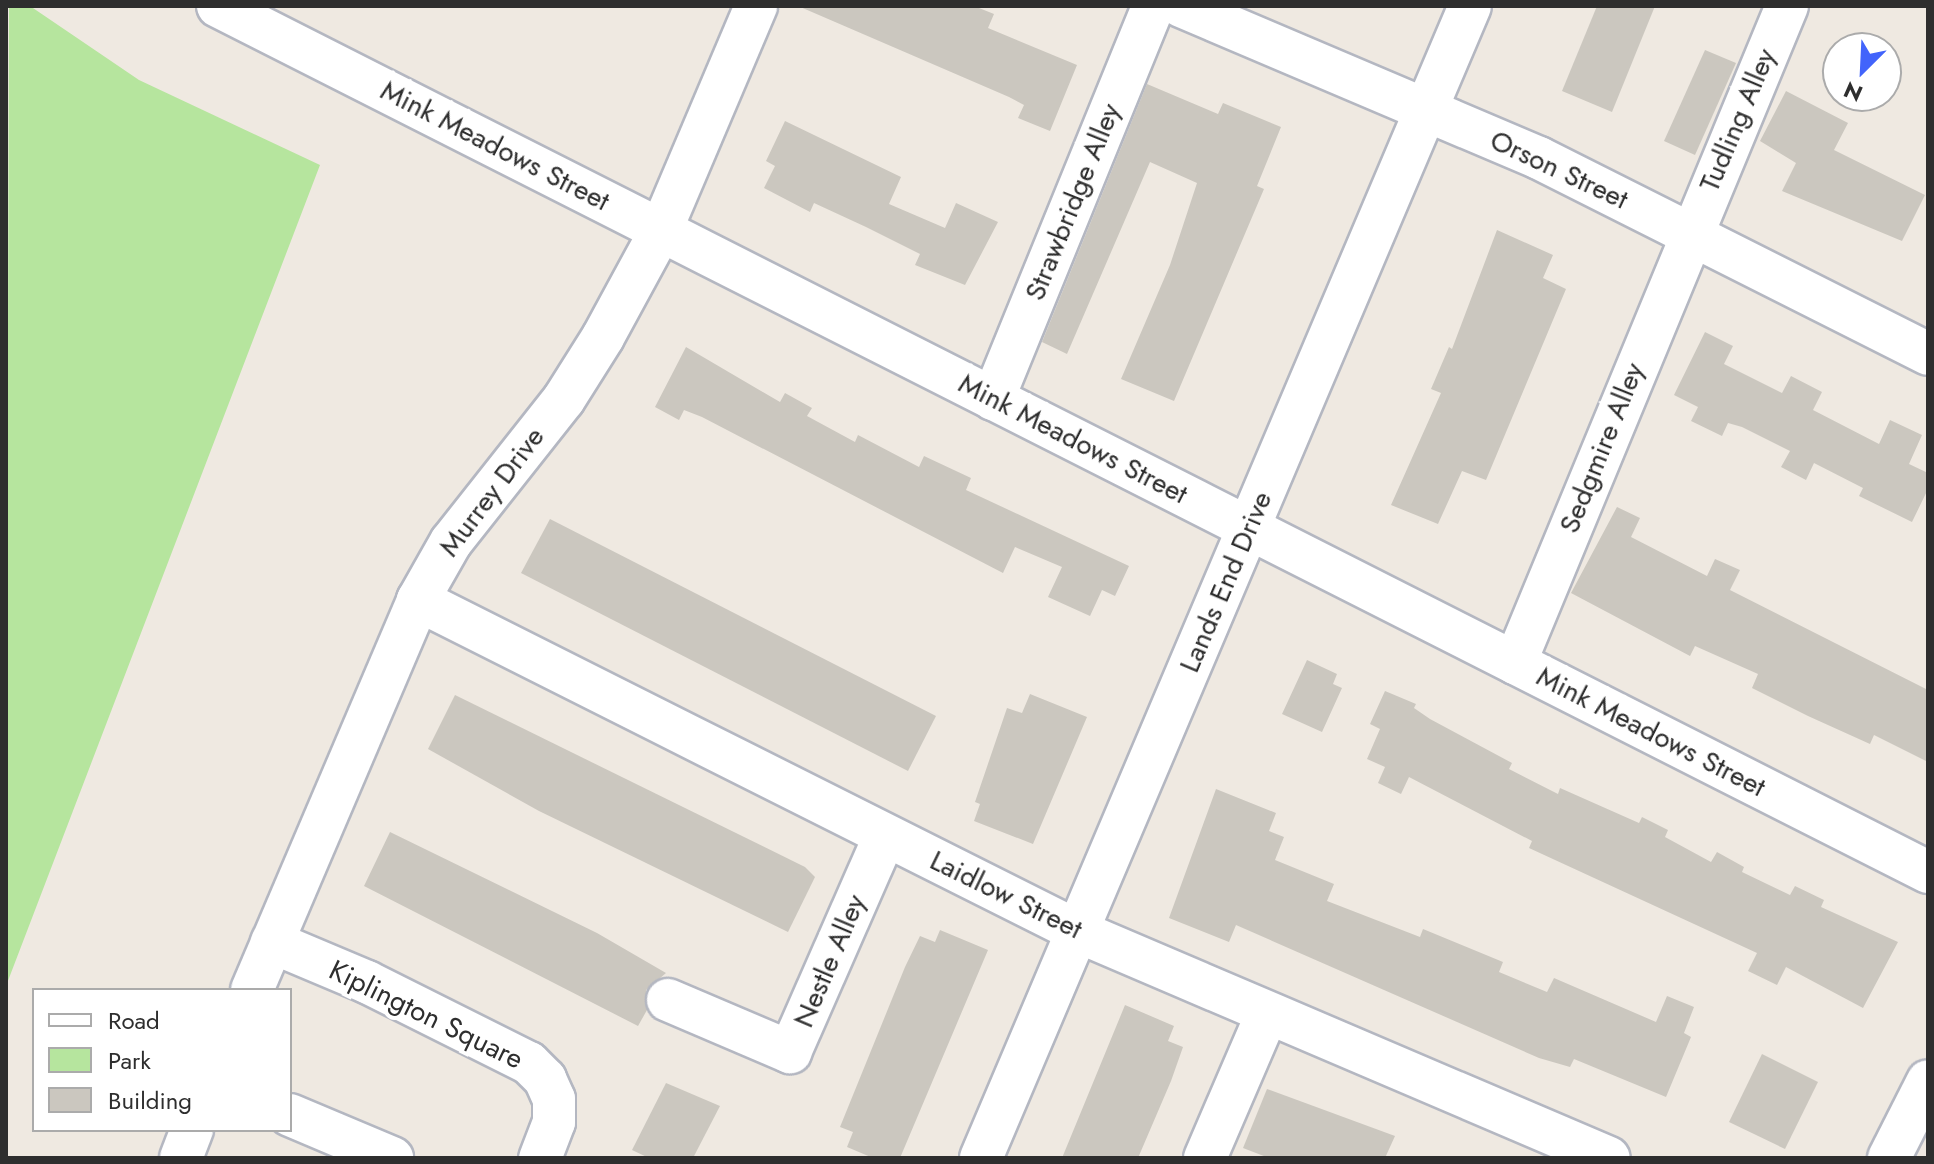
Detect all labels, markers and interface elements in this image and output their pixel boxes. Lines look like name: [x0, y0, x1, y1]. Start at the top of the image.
north arrow: [1822, 32, 1902, 112]
street label: Tudling Alley: [1693, 44, 1783, 196]
street label: Mink Meadows Street: [375, 74, 615, 218]
text: N: [1839, 74, 1868, 110]
street label: Strawbridge Alley: [1018, 99, 1128, 305]
street label: Orson Street: [1485, 123, 1633, 217]
street label: Sedgmire Alley: [1553, 358, 1651, 538]
street label: Mink Meadows Street: [953, 367, 1193, 511]
street label: Murrey Drive: [433, 421, 551, 563]
street label: Lands End Drive: [1173, 487, 1279, 677]
street label: Mink Meadows Street: [1531, 660, 1771, 804]
street label: Laidlow Street: [925, 844, 1087, 946]
street label: Nestle Alley: [787, 890, 873, 1032]
street label: Kiplington Square: [324, 954, 528, 1076]
legend: [32, 988, 292, 1132]
text: Road: [108, 1003, 160, 1038]
text: Park: [108, 1043, 151, 1078]
text: Building: [108, 1083, 192, 1118]

